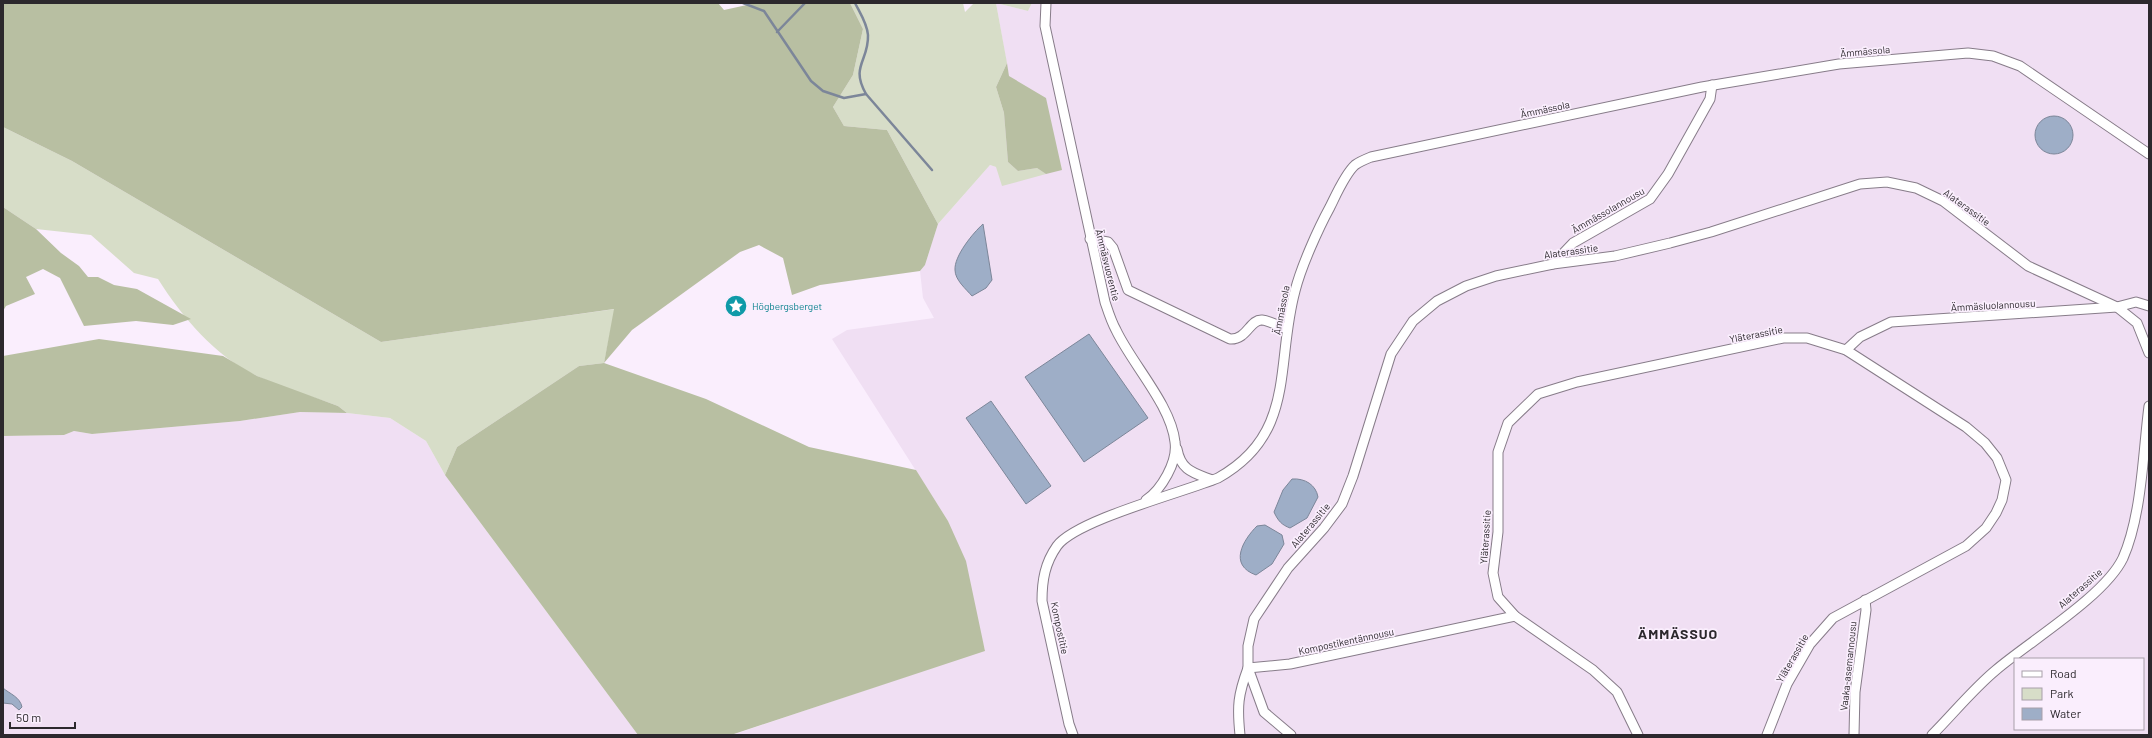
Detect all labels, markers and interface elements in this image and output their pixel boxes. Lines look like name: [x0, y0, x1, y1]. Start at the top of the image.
street label: Ämmässola: [1840, 43, 1890, 59]
street label: Ämmässola: [1519, 98, 1571, 120]
street label: Ämmässolannousu: [1570, 184, 1646, 236]
street label: Alaterassitie: [1941, 186, 1993, 228]
street label: Ämmäsvuorentie: [1093, 228, 1123, 302]
street label: Alaterassitie: [1543, 241, 1599, 261]
street label: Ämmässola: [1270, 284, 1292, 336]
place icon: Högbergsberget: [723, 293, 749, 319]
street label: Ämmäsluolannousu: [1950, 297, 2036, 313]
place label: Högbergsberget: [752, 300, 822, 312]
street label: Yläterassitie: [1728, 323, 1784, 345]
street label: Alaterassitie: [1288, 500, 1332, 550]
street label: Yläterassitie: [1477, 510, 1493, 564]
street label: Alaterassitie: [2055, 566, 2105, 610]
street label: Kompostitie: [1049, 601, 1071, 655]
street label: Vaaka-asemannousu: [1837, 621, 1859, 711]
street label: Kompostikentännousu: [1297, 625, 1395, 657]
district label: ÄMMÄSSUO: [1638, 625, 1718, 642]
street label: Yläterassitie: [1773, 632, 1811, 684]
legend: [2014, 658, 2144, 730]
text: Road: [2050, 666, 2077, 680]
text: Park: [2050, 686, 2074, 700]
scale bar: [10, 704, 75, 730]
text: Water: [2050, 706, 2082, 720]
text: 50 m: [16, 710, 41, 724]

